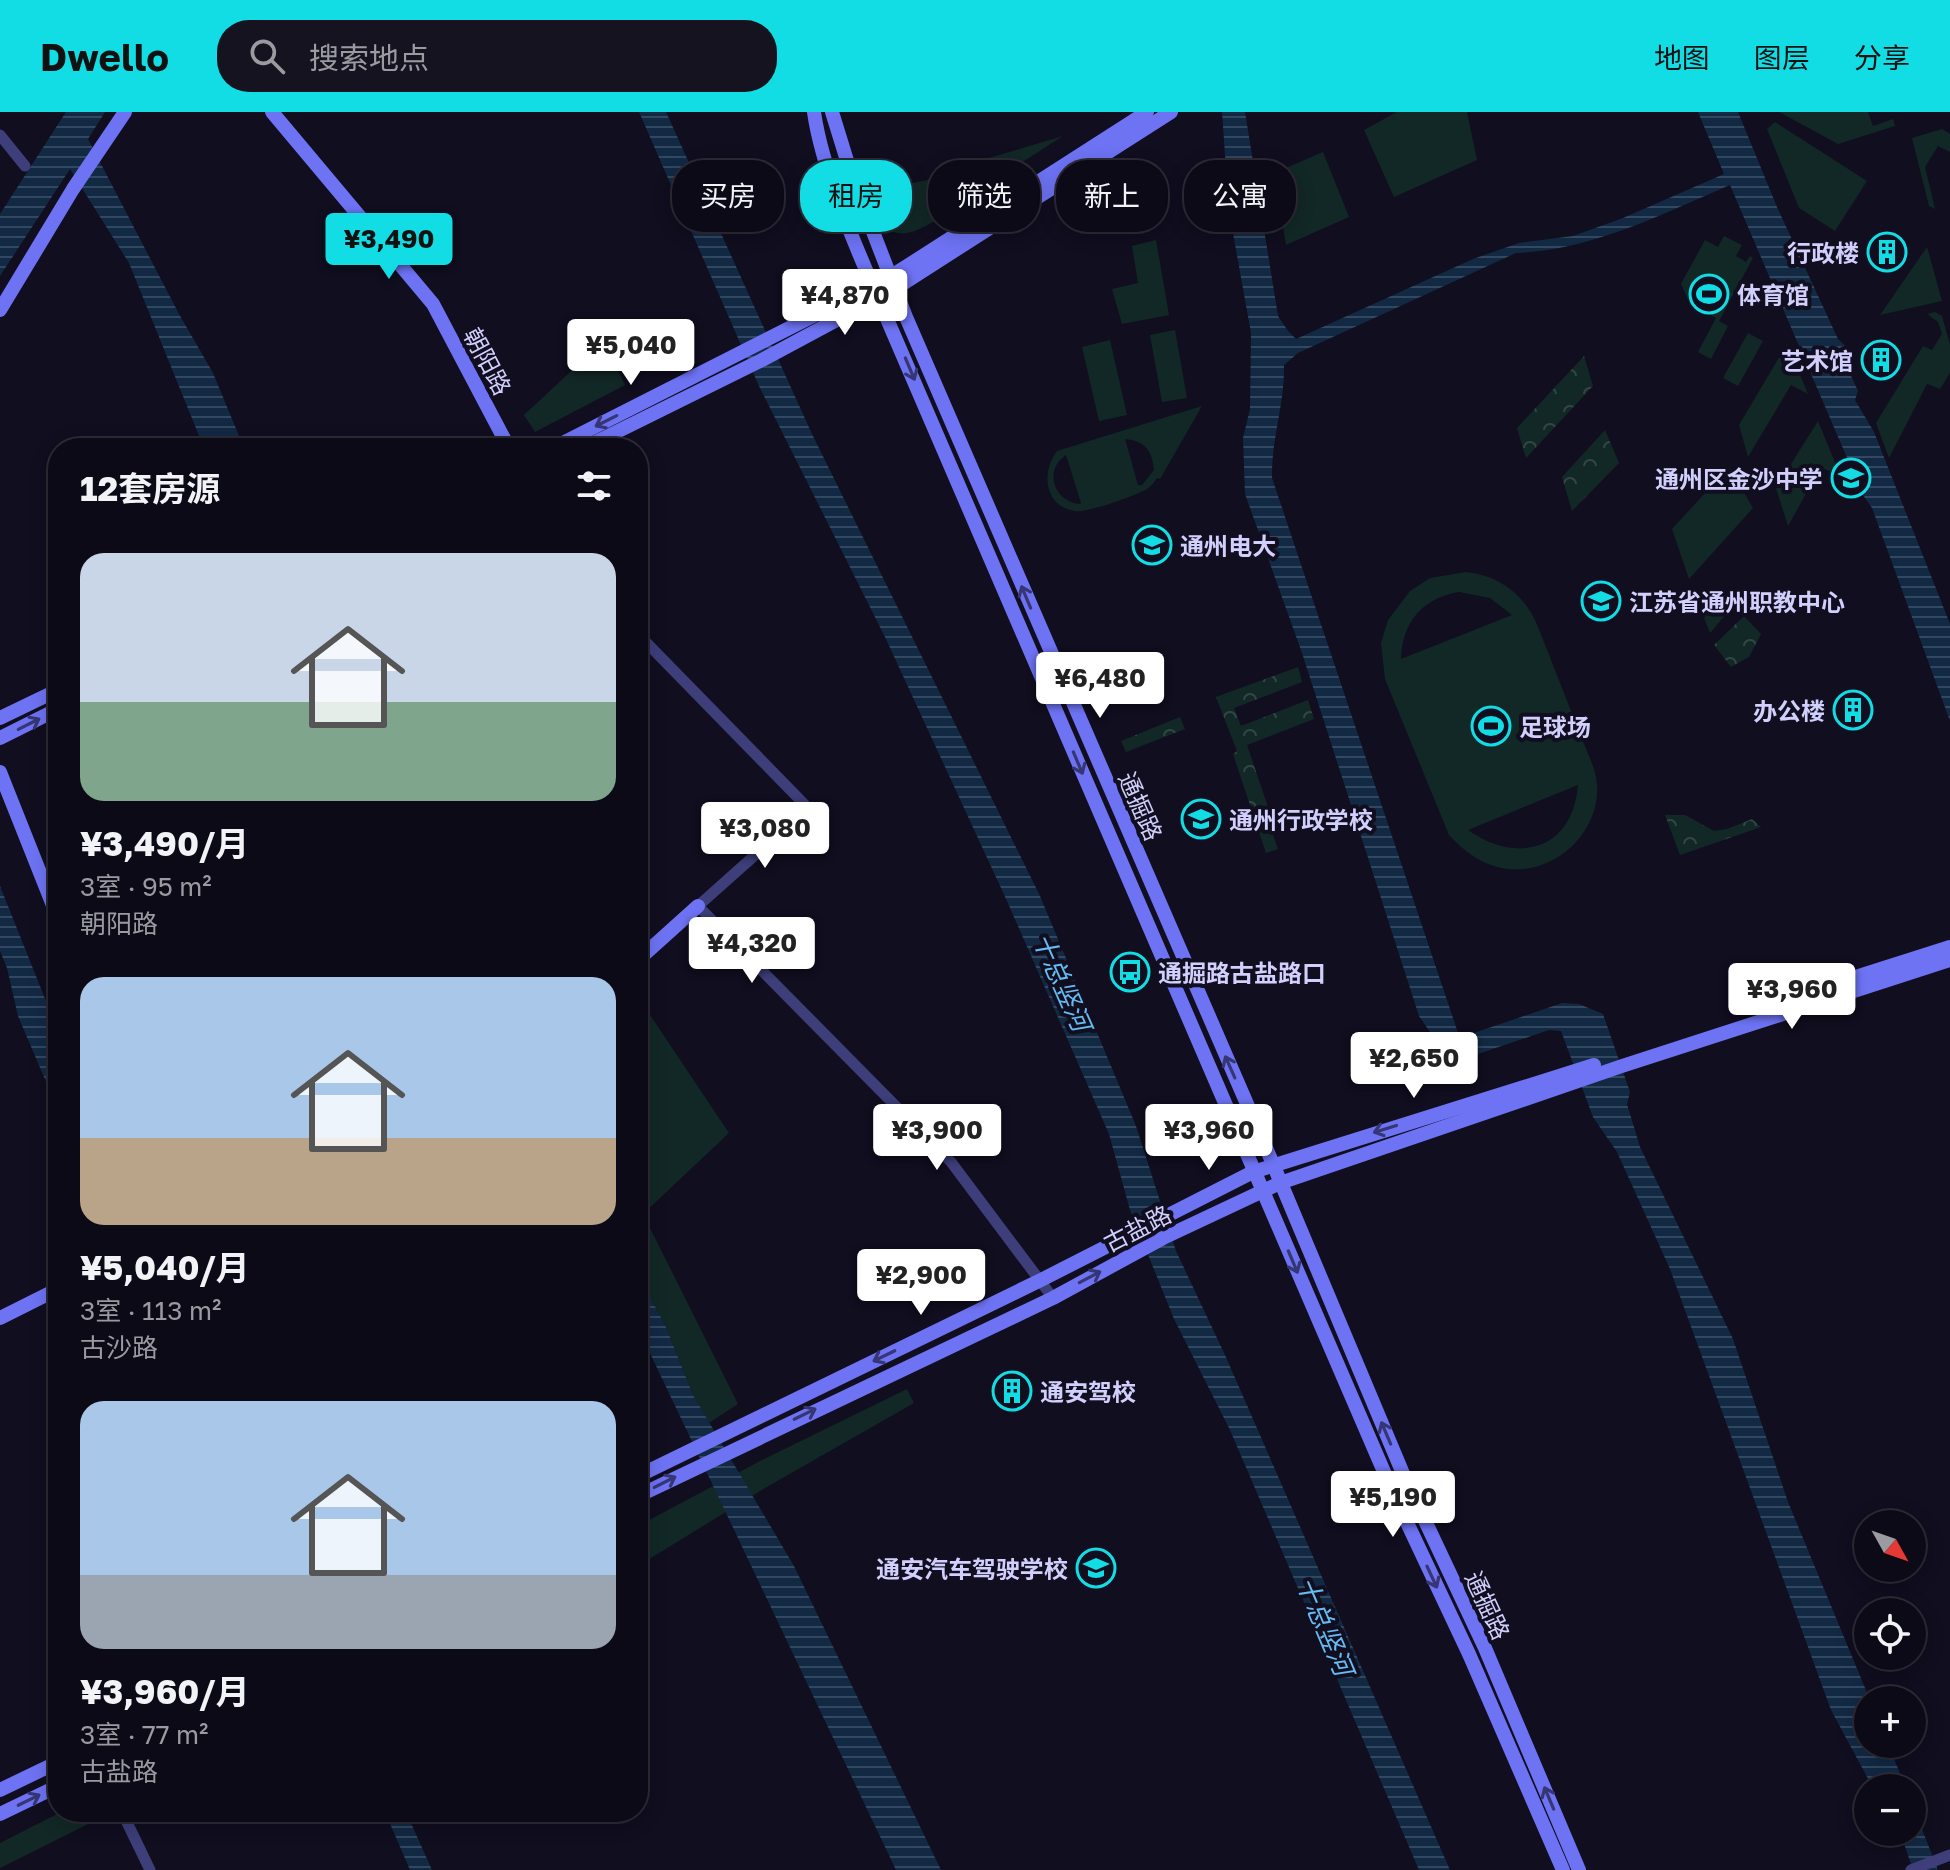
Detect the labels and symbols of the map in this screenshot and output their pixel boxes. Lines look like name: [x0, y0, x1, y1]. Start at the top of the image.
pin: ¥3,490: [324, 213, 454, 281]
building icon: 行政楼: [1866, 231, 1908, 273]
place label: 行政楼: [1787, 238, 1859, 267]
pin: ¥4,870: [780, 269, 910, 337]
sports icon: 体育馆: [1688, 273, 1730, 315]
place label: 体育馆: [1737, 280, 1809, 309]
pin: ¥5,040: [566, 319, 696, 387]
street label: 朝阳路: [458, 322, 518, 400]
building icon: 艺术馆: [1860, 339, 1902, 381]
place label: 艺术馆: [1781, 346, 1853, 375]
one-way arrow: [903, 357, 918, 381]
one-way arrow: [595, 414, 619, 429]
school or university icon: 通州区金沙中学: [1830, 457, 1872, 499]
place label: 通州区金沙中学: [1655, 464, 1823, 493]
school or university icon: 通州电大: [1131, 524, 1173, 566]
place label: 通州电大: [1180, 531, 1276, 560]
school or university icon: 江苏省通州职教中心: [1580, 580, 1622, 622]
one-way arrow: [1018, 585, 1033, 610]
place label: 江苏省通州职教中心: [1629, 587, 1845, 616]
pin: ¥6,480: [1035, 652, 1165, 720]
building icon: 办公楼: [1832, 689, 1874, 731]
place label: 办公楼: [1753, 696, 1825, 725]
sports icon: 足球场: [1470, 705, 1512, 747]
place label: 足球场: [1519, 712, 1591, 741]
one-way arrow: [17, 716, 41, 731]
one-way arrow: [1072, 750, 1087, 775]
street label: 通掘路: [1113, 767, 1169, 845]
school or university icon: 通州行政学校: [1180, 798, 1222, 840]
pin: ¥3,080: [700, 802, 830, 870]
place label: 通州行政学校: [1229, 805, 1373, 834]
pin: ¥4,320: [687, 917, 817, 985]
water label: 十总竖河: [1027, 928, 1099, 1040]
bus stop icon: 通掘路古盐路口: [1109, 951, 1151, 993]
place label: 通掘路古盐路口: [1158, 958, 1326, 987]
pin: ¥3,960: [1727, 963, 1857, 1031]
pin: ¥2,650: [1349, 1032, 1479, 1100]
one-way arrow: [1222, 1055, 1237, 1080]
pin: ¥3,900: [872, 1104, 1002, 1172]
pin: ¥3,960: [1144, 1104, 1274, 1172]
one-way arrow: [1373, 1122, 1399, 1137]
street label: 古盐路: [1098, 1199, 1176, 1257]
pin: ¥2,900: [856, 1249, 986, 1317]
one-way arrow: [1286, 1249, 1301, 1274]
one-way arrow: [1078, 1269, 1102, 1285]
one-way arrow: [872, 1349, 896, 1364]
building icon: 通安驾校: [991, 1370, 1033, 1412]
place label: 通安驾校: [1040, 1377, 1136, 1406]
one-way arrow: [793, 1406, 817, 1421]
one-way arrow: [1377, 1421, 1392, 1446]
pin: ¥5,190: [1328, 1471, 1458, 1539]
one-way arrow: [653, 1474, 677, 1489]
north arrow: [1854, 1510, 1926, 1582]
school or university icon: 通安汽车驾驶学校: [1075, 1547, 1117, 1589]
place label: 通安汽车驾驶学校: [876, 1554, 1068, 1583]
one-way arrow: [1425, 1564, 1440, 1588]
street label: 通掘路: [1460, 1566, 1516, 1644]
water label: 十总竖河: [1290, 1572, 1362, 1685]
one-way arrow: [1540, 1786, 1555, 1811]
one-way arrow: [17, 1792, 41, 1807]

